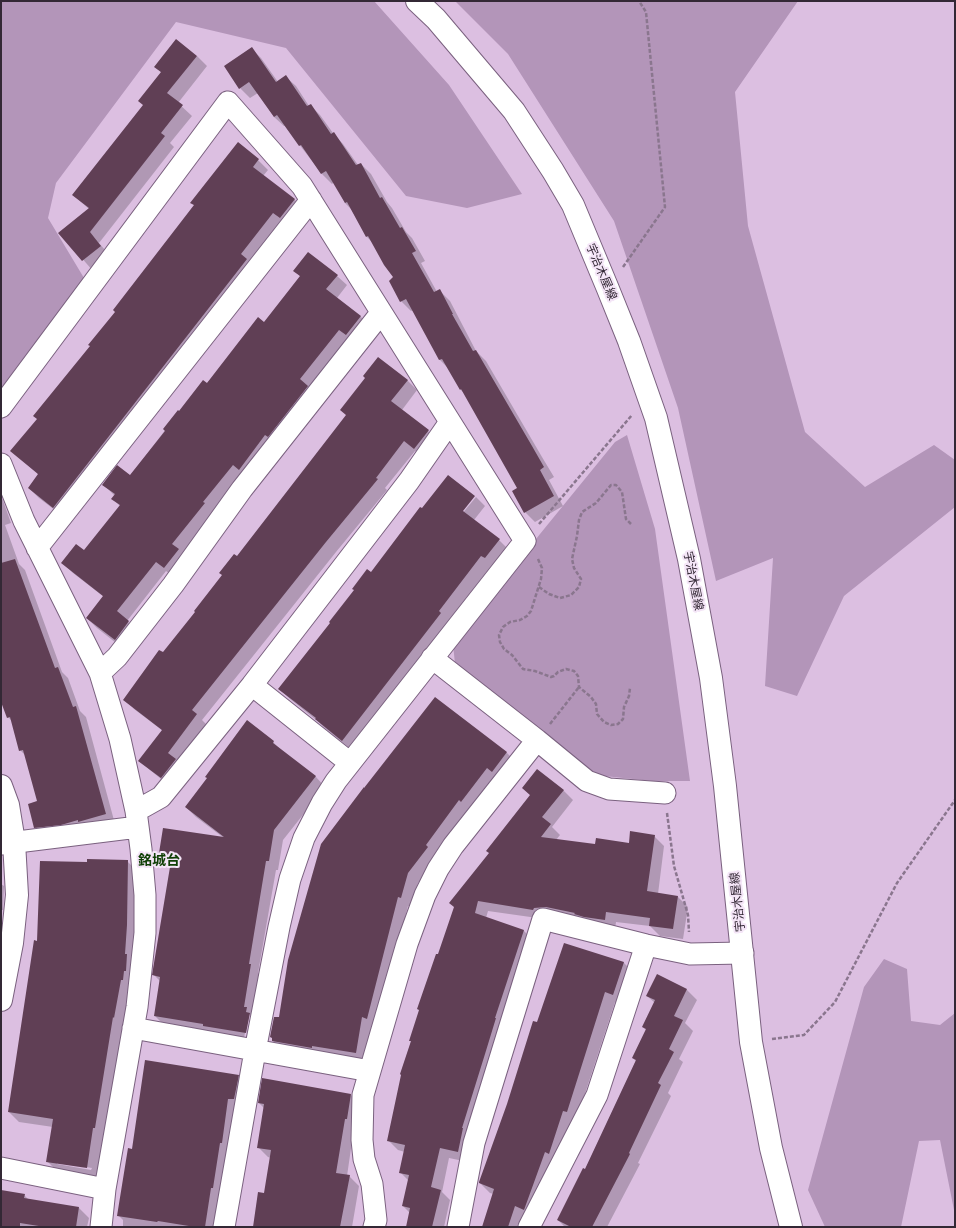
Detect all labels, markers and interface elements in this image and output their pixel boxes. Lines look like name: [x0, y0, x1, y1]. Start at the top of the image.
street label: 宇治木屋線: [583, 242, 619, 302]
street label: 宇治木屋線: [680, 550, 706, 612]
district label: 銘城台: [138, 853, 180, 869]
street label: 宇治木屋線: [728, 871, 748, 933]

